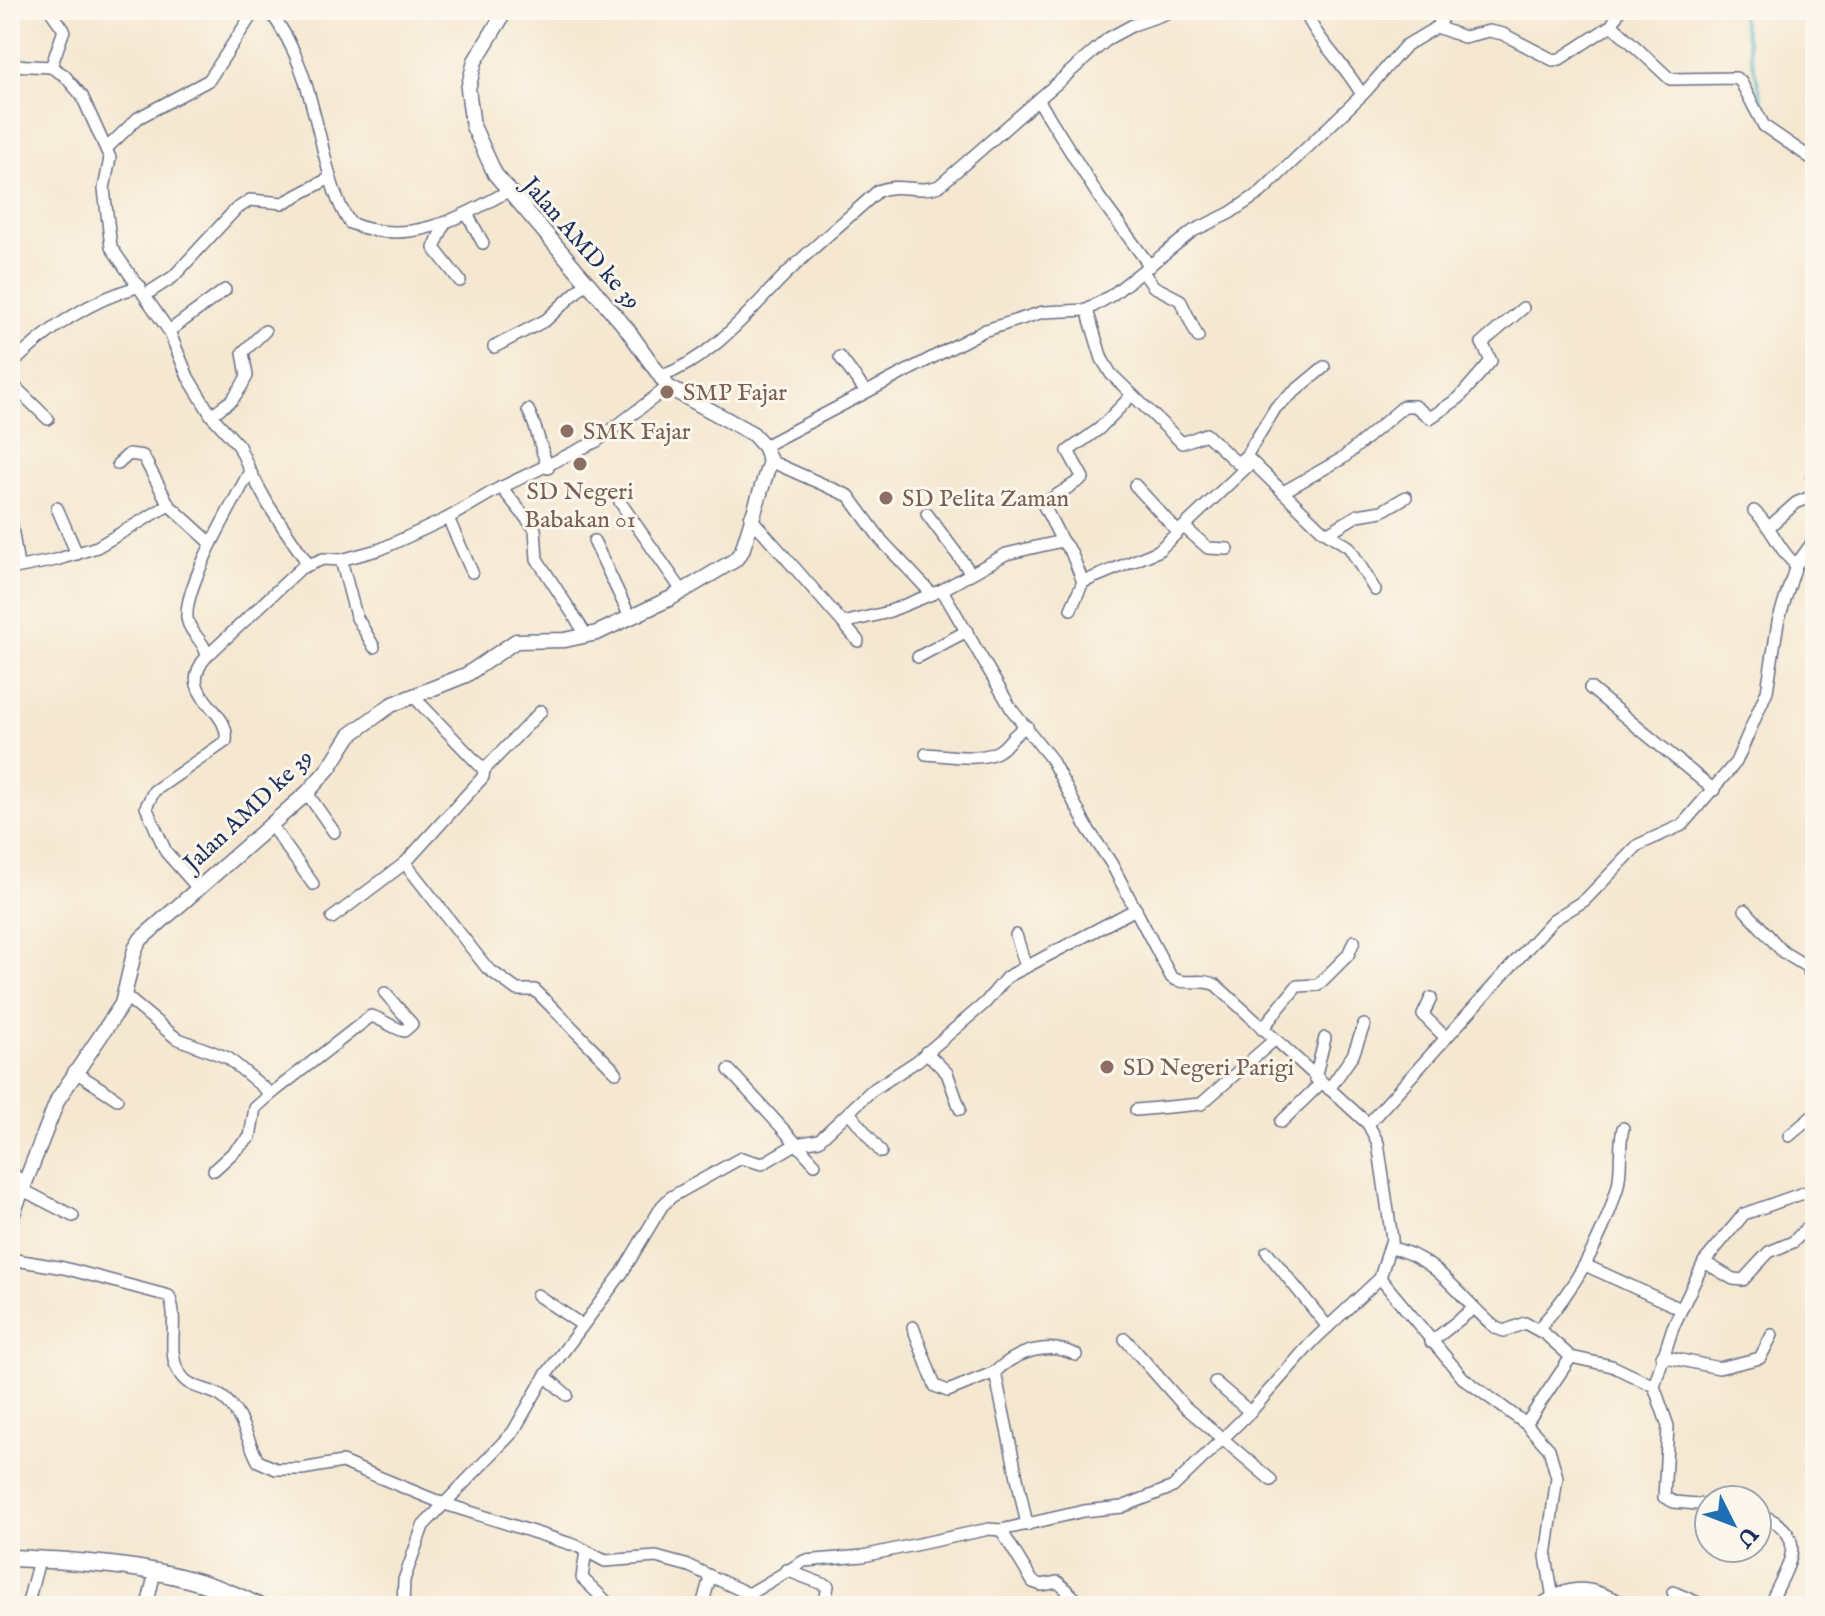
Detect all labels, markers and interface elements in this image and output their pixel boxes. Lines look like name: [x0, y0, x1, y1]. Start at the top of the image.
street label: Jalan AMD ke 39: [513, 169, 647, 317]
place label: SMP Fajar: [683, 378, 787, 409]
marker: SMP Fajar: [658, 383, 676, 401]
place label: SMK Fajar: [583, 417, 691, 448]
marker: SMK Fajar: [558, 422, 576, 440]
marker: SD Negeri Babakan 01: [571, 455, 589, 473]
place label: SD Negeri Babakan 01: [524, 477, 636, 536]
place label: SD Pelita Zaman: [902, 484, 1069, 515]
marker: SD Pelita Zaman: [877, 489, 895, 507]
street label: Jalan AMD ke 39: [175, 743, 320, 881]
place label: SD Negeri Parigi: [1123, 1053, 1294, 1084]
marker: SD Negeri Parigi: [1098, 1058, 1116, 1076]
north arrow: [1693, 1484, 1773, 1564]
text: U: [1729, 1519, 1764, 1553]

